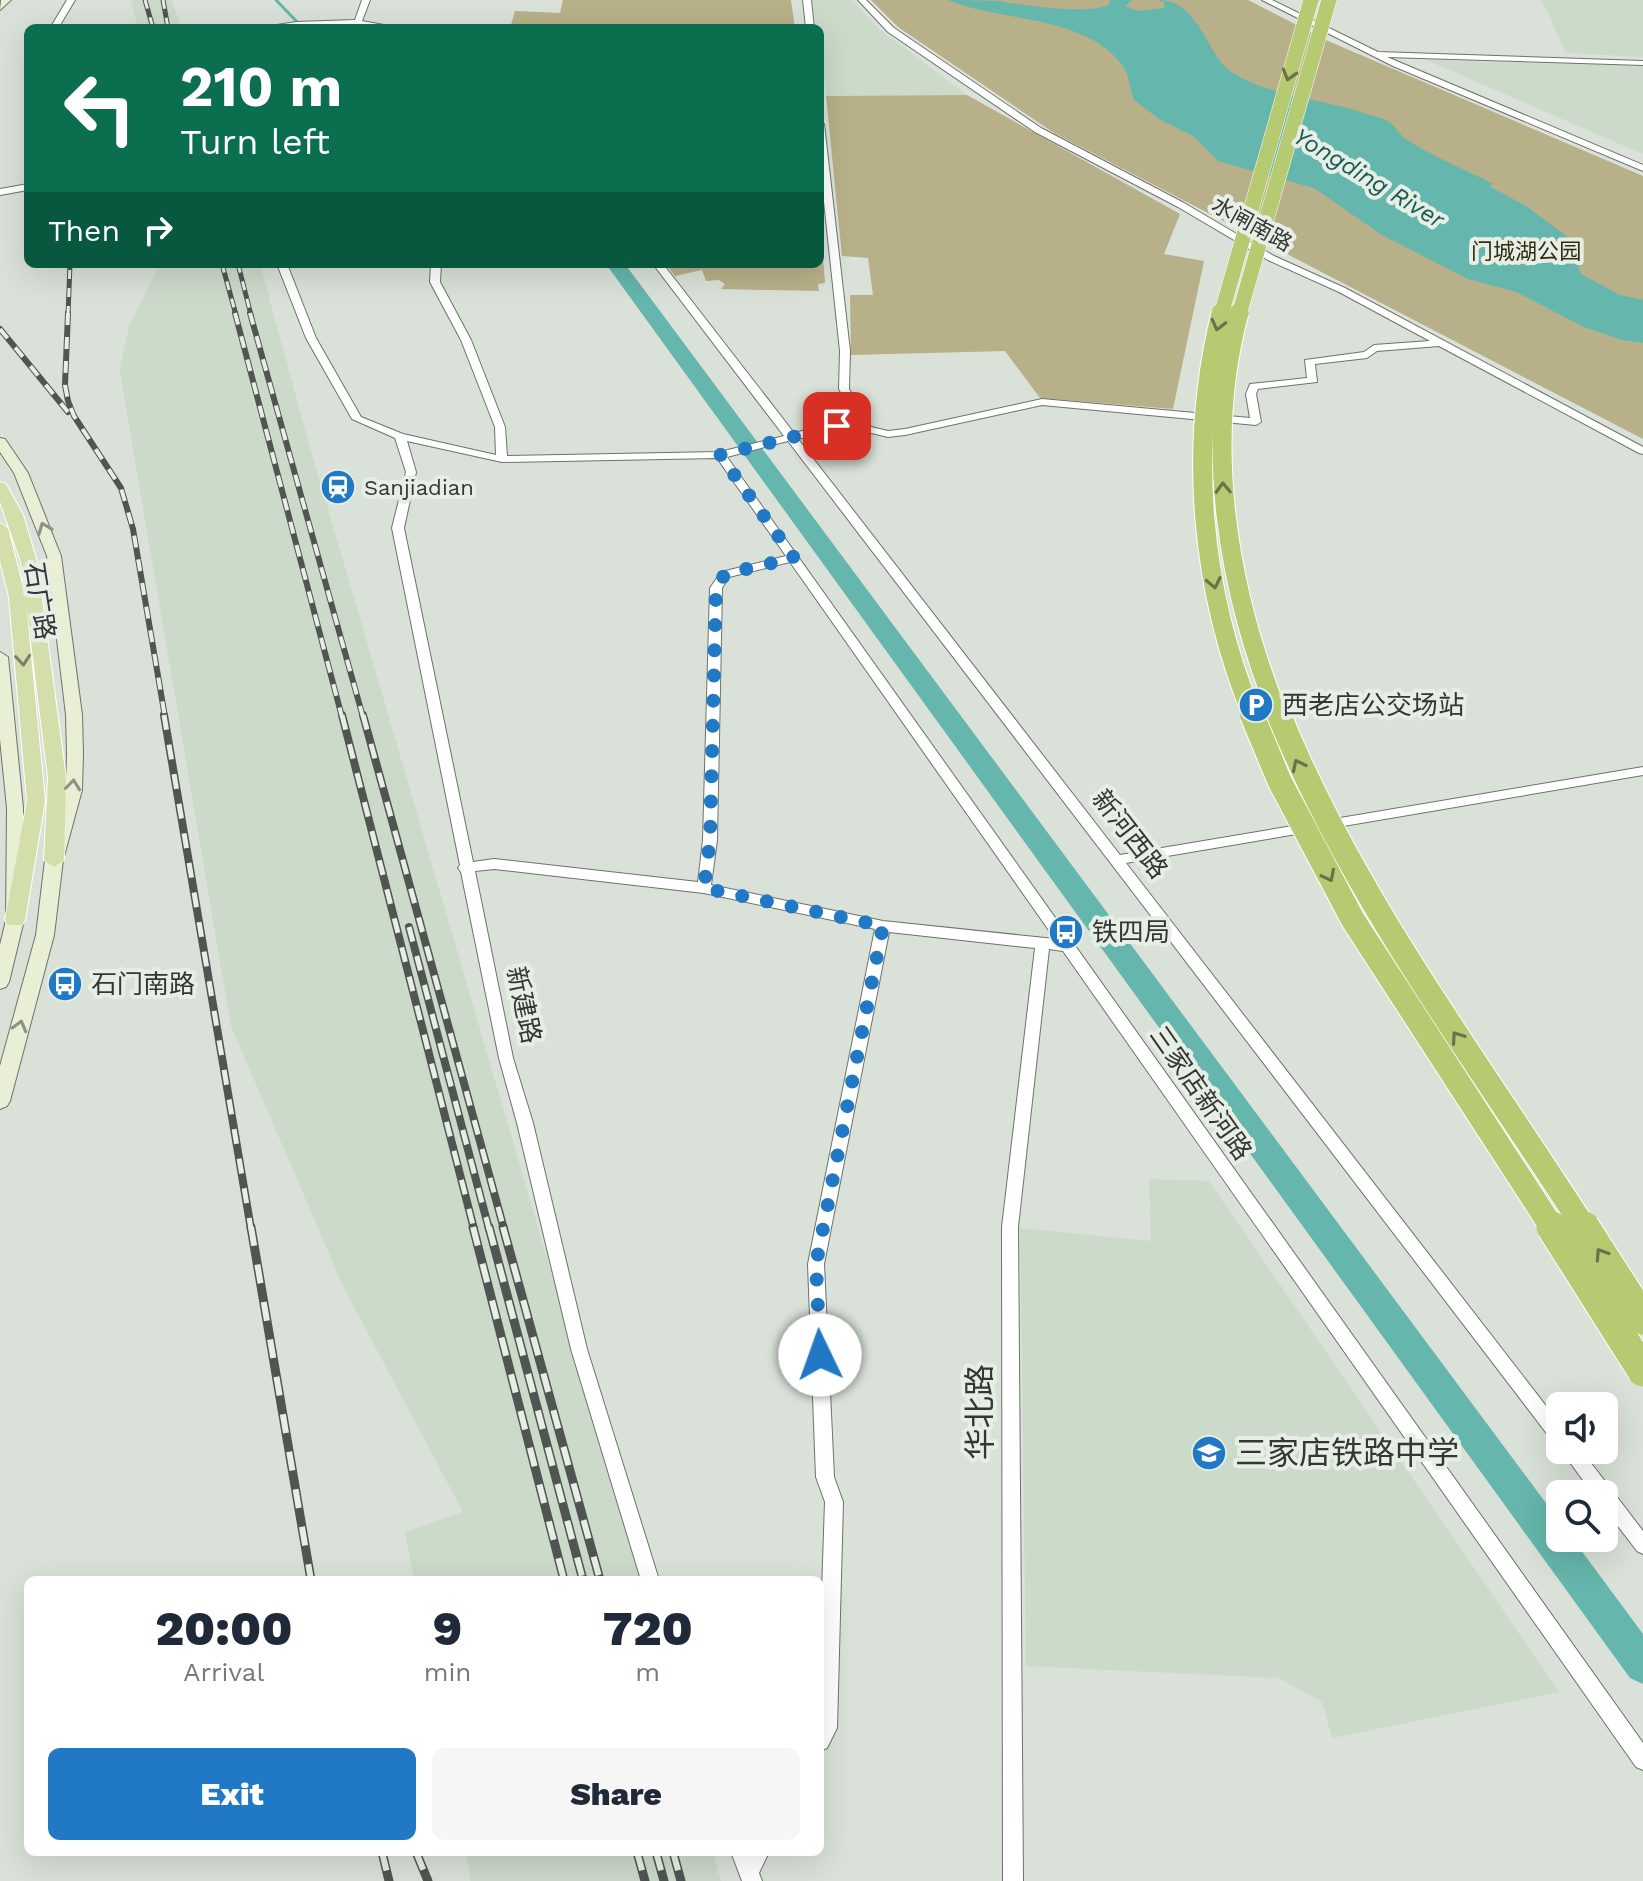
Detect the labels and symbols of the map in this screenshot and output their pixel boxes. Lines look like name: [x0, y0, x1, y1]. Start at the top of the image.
one-way arrow: [1282, 67, 1299, 81]
water label: Yongding River: [1289, 122, 1451, 235]
street label: 水闸南路: [1207, 192, 1297, 256]
park label: 门城湖公园: [1471, 239, 1581, 264]
one-way arrow: [1211, 318, 1228, 331]
pin: [803, 392, 871, 460]
station icon: Sanjiadian: [319, 468, 357, 506]
place label: Sanjiadian: [364, 475, 474, 500]
one-way arrow: [1215, 481, 1232, 494]
one-way arrow: [37, 522, 54, 536]
street label: 石广路: [19, 560, 61, 642]
one-way arrow: [1205, 575, 1222, 589]
one-way arrow: [14, 654, 31, 667]
parking icon: 西老店公交场站: [1237, 686, 1275, 724]
place label: 西老店公交场站: [1282, 690, 1464, 720]
one-way arrow: [1292, 758, 1308, 773]
one-way arrow: [64, 778, 81, 791]
street label: 新河西路: [1086, 784, 1174, 884]
one-way arrow: [1319, 867, 1334, 882]
bus stop icon: 铁四局: [1047, 913, 1085, 951]
place label: 铁四局: [1092, 917, 1170, 947]
street label: 新建路: [501, 964, 547, 1046]
bus stop icon: 石门南路: [46, 965, 84, 1003]
place label: 石门南路: [91, 969, 195, 999]
one-way arrow: [11, 1019, 28, 1033]
street label: 三家店新河路: [1144, 1020, 1258, 1166]
one-way arrow: [1452, 1032, 1467, 1046]
one-way arrow: [1596, 1248, 1611, 1262]
position arrow: [778, 1313, 862, 1397]
street label: 华北路: [961, 1364, 999, 1460]
school or university icon: 三家店铁路中学: [1190, 1434, 1228, 1472]
place label: 三家店铁路中学: [1235, 1434, 1459, 1472]

